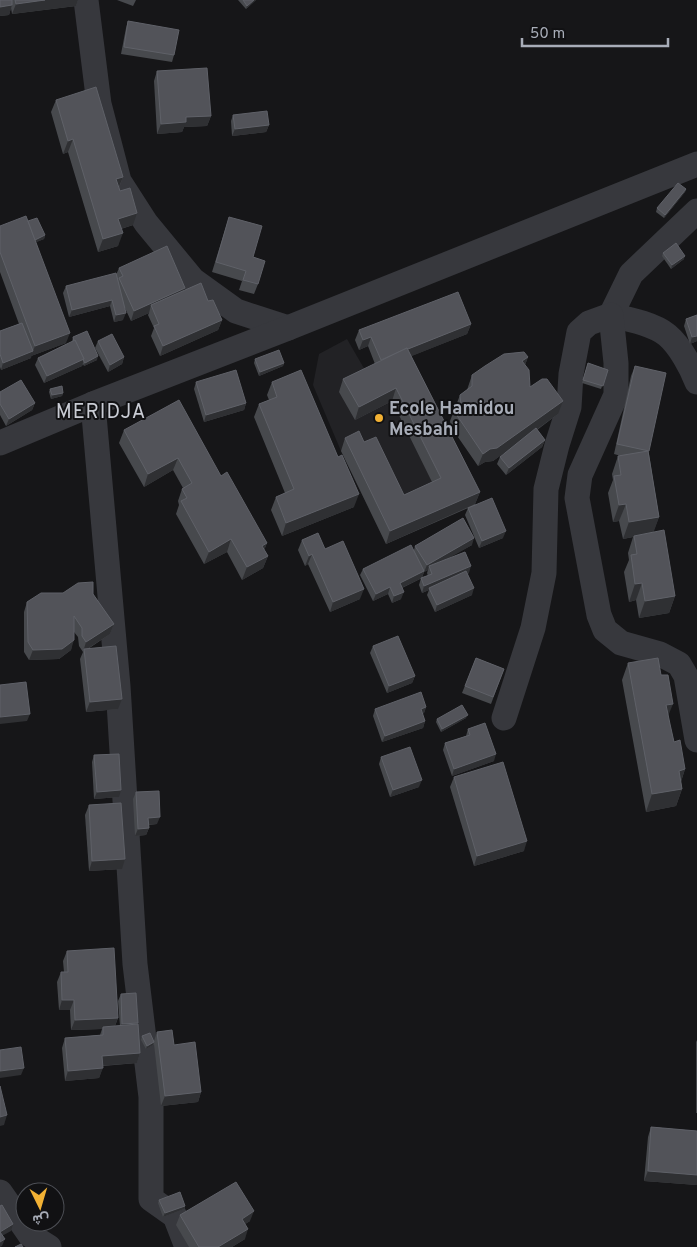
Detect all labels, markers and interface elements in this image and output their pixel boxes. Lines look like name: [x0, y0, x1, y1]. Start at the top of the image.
scale bar: [522, 15, 668, 47]
text: 50 m: [530, 25, 565, 44]
place label: Ecole Hamidou Mesbahi: [389, 398, 515, 442]
district label: MERIDJA: [56, 400, 146, 426]
marker: Ecole Hamidou Mesbahi: [373, 412, 385, 424]
north arrow: [15, 1182, 65, 1232]
text: ش: [32, 1209, 50, 1228]

